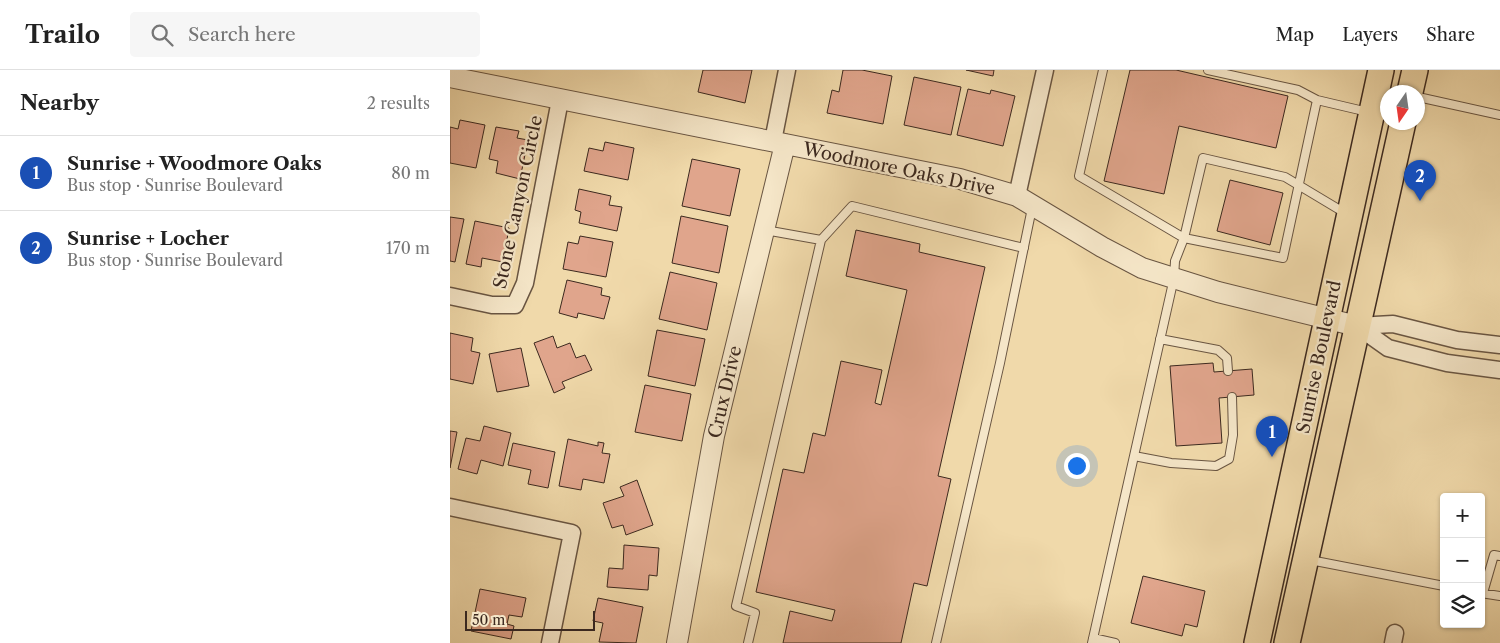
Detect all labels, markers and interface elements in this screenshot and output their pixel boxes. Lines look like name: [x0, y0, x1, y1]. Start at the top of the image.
search box: [130, 12, 480, 57]
text: Trailo: [25, 20, 100, 49]
icon: search: [148, 21, 176, 49]
text: Search here: [188, 23, 296, 46]
text: Map: [1276, 24, 1314, 46]
text: Layers: [1342, 24, 1398, 46]
text: Share: [1426, 24, 1475, 46]
north arrow: [1380, 85, 1425, 130]
text: Nearby: [20, 90, 99, 115]
text: 2 results: [367, 93, 430, 113]
street label: Stone Canyon Circle: [489, 113, 547, 291]
street label: Woodmore Oaks Drive: [800, 138, 997, 200]
text: Sunrise + Woodmore Oaks: [67, 152, 322, 175]
pin: 2: [1404, 160, 1436, 201]
text: 1: [32, 163, 40, 183]
text: 80 m: [391, 163, 430, 183]
text: Bus stop · Sunrise Boulevard: [67, 175, 283, 195]
text: Sunrise + Locher: [67, 227, 229, 250]
text: 2: [31, 238, 41, 258]
text: 170 m: [386, 238, 430, 258]
text: Bus stop · Sunrise Boulevard: [67, 250, 283, 270]
street label: Sunrise Boulevard: [1292, 279, 1346, 435]
street label: Crux Drive: [704, 344, 746, 440]
pin: 1: [1256, 416, 1288, 457]
your location: [1064, 453, 1090, 479]
map controls: [1440, 493, 1485, 628]
button: +: [1440, 493, 1485, 538]
button: −: [1440, 538, 1485, 583]
button: layers: [1440, 583, 1485, 628]
scale bar: [465, 608, 595, 631]
text: 50 m: [472, 611, 505, 629]

